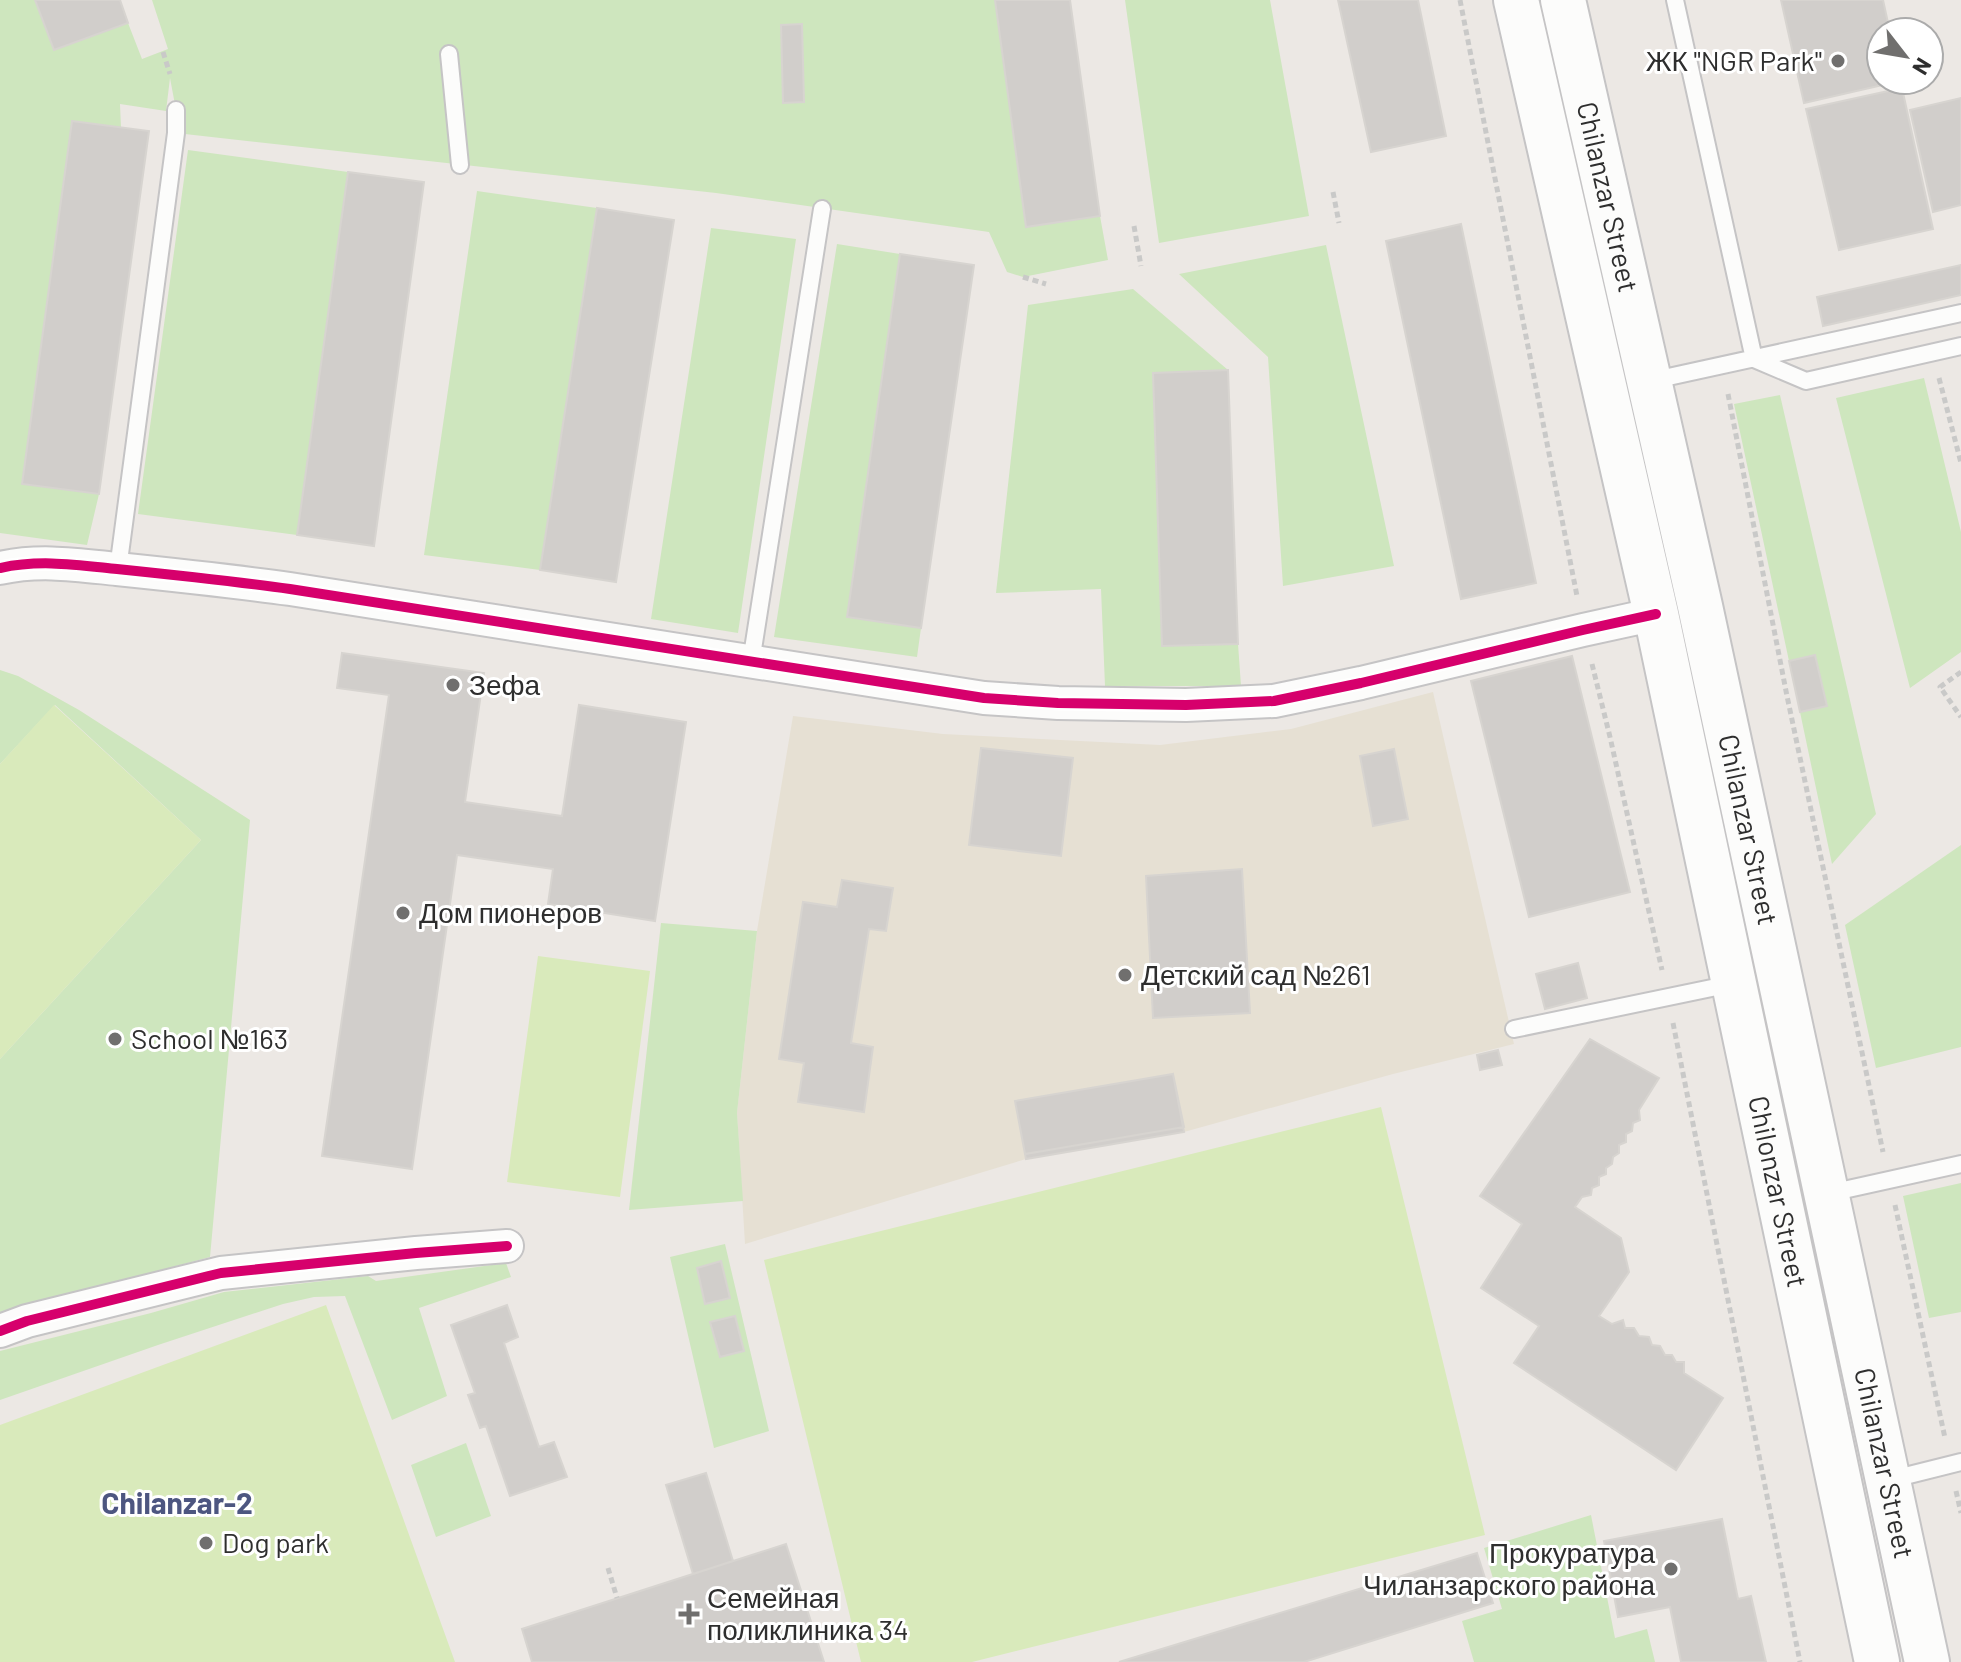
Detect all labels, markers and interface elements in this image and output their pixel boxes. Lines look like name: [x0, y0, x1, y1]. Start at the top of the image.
north arrow: [1865, 16, 1945, 96]
place label: ЖК "NGR Park": [1646, 43, 1822, 77]
marker: ЖК "NGR Park": [1829, 52, 1847, 70]
text: N: [1908, 54, 1938, 80]
street label: Chilanzar Street: [1571, 98, 1647, 295]
place label: Зефа: [469, 667, 541, 701]
marker: Зефа: [444, 676, 462, 694]
street label: Chilanzar Street: [1712, 731, 1786, 928]
place label: Дом пионеров: [419, 895, 602, 929]
marker: Дом пионеров: [394, 904, 412, 922]
place label: Детский сад №261: [1141, 957, 1371, 991]
marker: Детский сад №261: [1116, 966, 1134, 984]
place label: School №163: [131, 1021, 288, 1055]
marker: School №163: [106, 1030, 124, 1048]
street label: Chilonzar Street: [1742, 1092, 1816, 1290]
street label: Chilanzar Street: [1848, 1364, 1922, 1561]
district label: Chilanzar-2: [101, 1484, 253, 1520]
place label: Dog park: [222, 1525, 329, 1559]
marker: Dog park: [197, 1534, 215, 1552]
place label: Прокуратура Чиланзарского района: [1363, 1535, 1655, 1601]
marker: Прокуратура Чиланзарского района: [1662, 1560, 1680, 1578]
place label: Семейная поликлиника 34: [707, 1580, 909, 1646]
marker: Семейная поликлиника 34: [678, 1603, 700, 1625]

